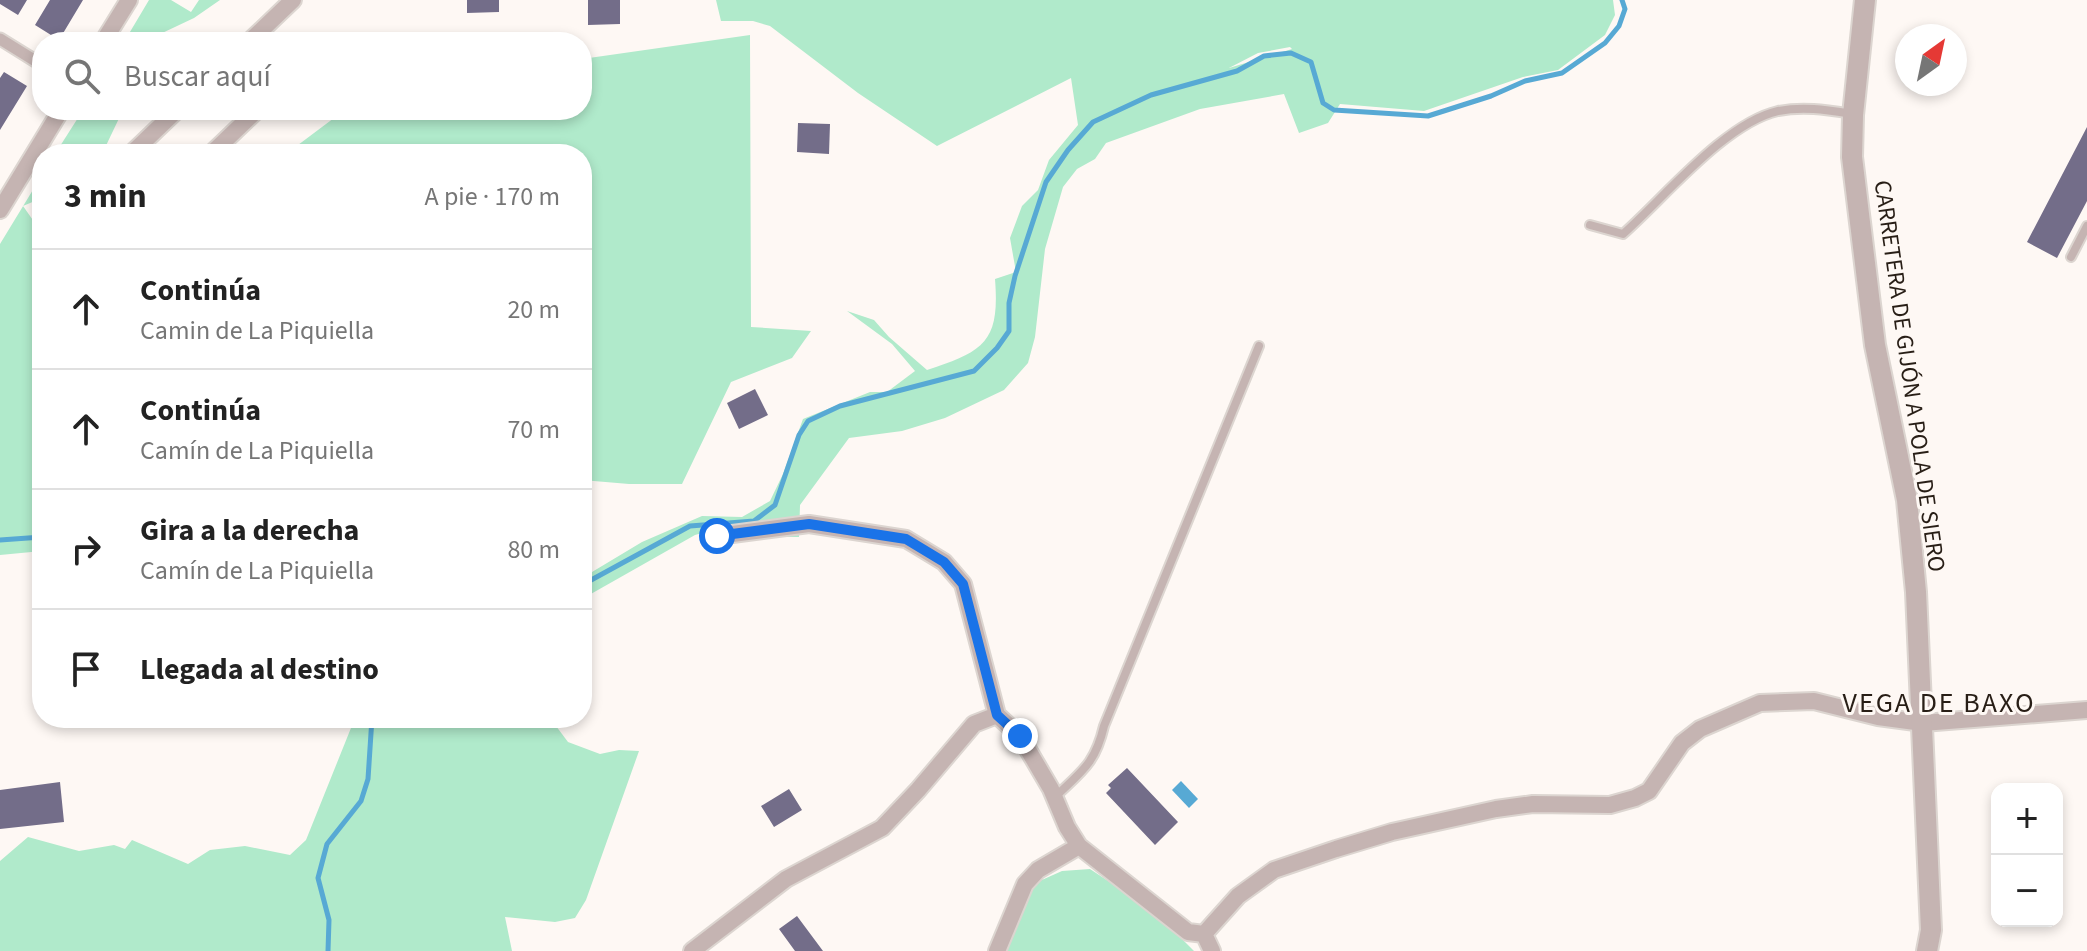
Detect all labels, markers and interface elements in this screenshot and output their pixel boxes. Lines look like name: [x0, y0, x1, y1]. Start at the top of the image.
north arrow: [1895, 24, 1967, 96]
search box: [32, 32, 592, 120]
icon: search: [60, 54, 104, 98]
text: Buscar aquí: [124, 55, 271, 98]
text: 3 min: [64, 172, 147, 221]
text: A pie · 170 m: [425, 178, 560, 215]
street label: CARRETERA DE GIJÓN A POLA DE SIERO: [1865, 178, 1954, 574]
text: Continúa: [140, 269, 261, 312]
icon: ahead: [64, 287, 108, 331]
text: 20 m: [507, 291, 560, 328]
text: Camin de La Piquiella: [140, 312, 374, 349]
text: Continúa: [140, 389, 261, 432]
icon: ahead: [64, 407, 108, 451]
text: 70 m: [507, 411, 560, 448]
text: Camín de La Piquiella: [140, 432, 374, 469]
text: Gira a la derecha: [140, 509, 359, 552]
route start: [699, 518, 735, 554]
icon: right: [64, 527, 108, 571]
text: 80 m: [507, 531, 560, 568]
text: Camín de La Piquiella: [140, 552, 374, 589]
icon: arrive: [64, 647, 108, 691]
text: Llegada al destino: [140, 648, 379, 691]
district label: VEGA DE BAXO: [1843, 683, 2035, 723]
route end: [1002, 718, 1038, 754]
map controls: [1991, 783, 2063, 927]
button: +: [1991, 783, 2063, 855]
button: −: [1991, 855, 2063, 927]

